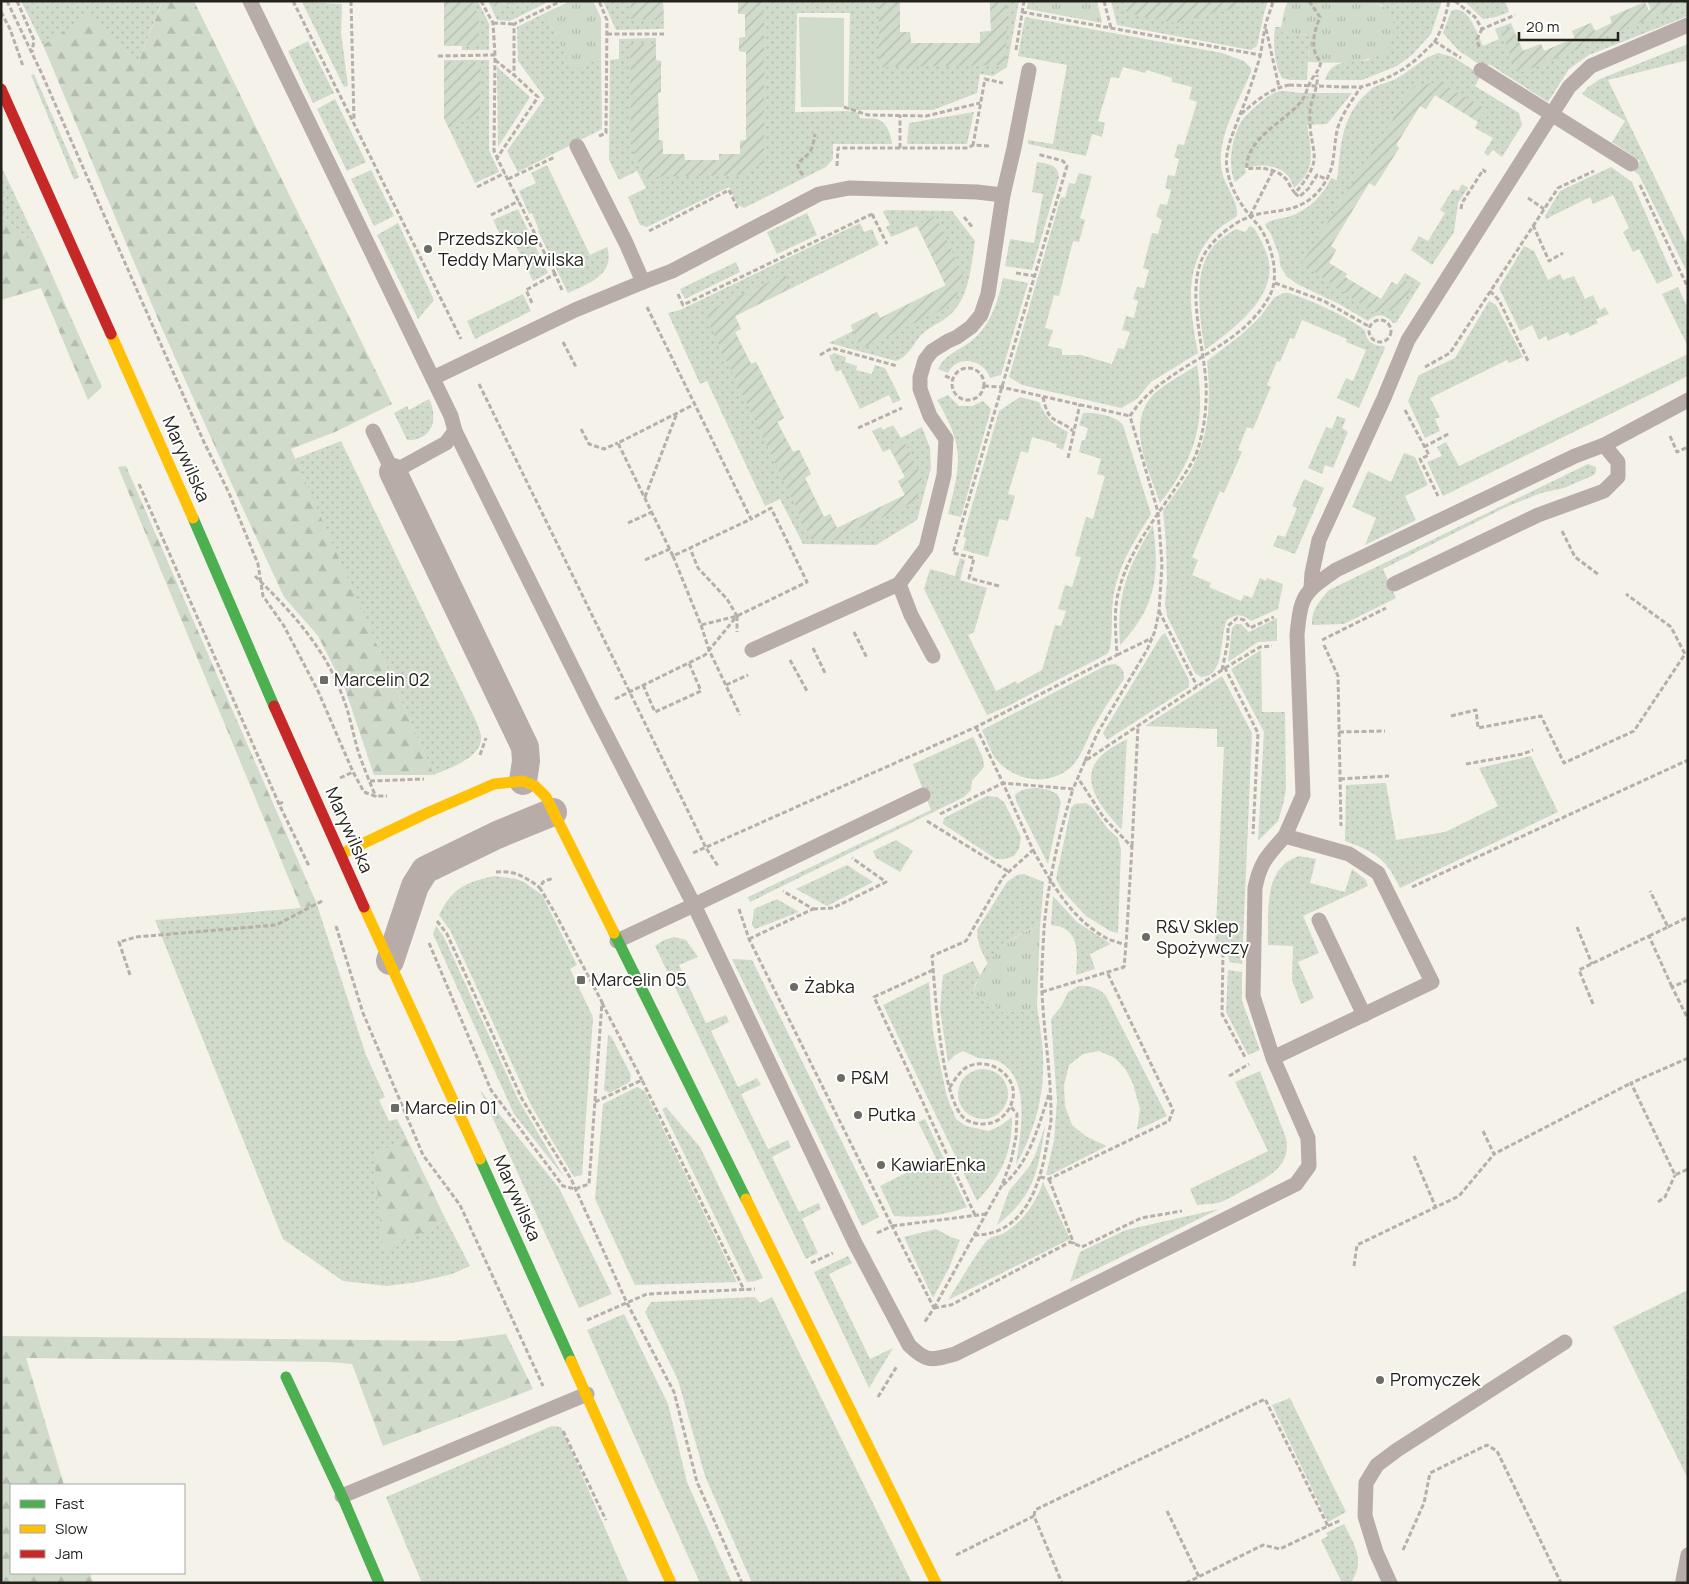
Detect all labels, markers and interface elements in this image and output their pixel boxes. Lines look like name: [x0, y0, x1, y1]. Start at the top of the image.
scale bar: [1519, 10, 1618, 42]
text: 20 m: [1526, 16, 1559, 37]
place label: Przedszkole Teddy Marywilska: [438, 226, 584, 271]
marker: Przedszkole Teddy Marywilska: [422, 243, 434, 255]
street label: Marywilska: [157, 412, 217, 505]
place label: Marcelin 02: [334, 667, 430, 691]
marker: Marcelin 02: [318, 674, 330, 686]
street label: Marywilska: [320, 783, 380, 876]
place label: R&V Sklep Spożywczy: [1156, 914, 1249, 959]
marker: R&V Sklep Spożywczy: [1140, 931, 1152, 943]
place label: Marcelin 05: [591, 967, 687, 991]
marker: Marcelin 05: [575, 974, 587, 986]
place label: Żabka: [804, 974, 855, 998]
marker: Żabka: [788, 981, 800, 993]
place label: P&M: [851, 1065, 889, 1089]
marker: P&M: [835, 1072, 847, 1084]
place label: Marcelin 01: [405, 1095, 497, 1119]
marker: Marcelin 01: [389, 1102, 401, 1114]
place label: Putka: [868, 1102, 916, 1126]
marker: Putka: [852, 1109, 864, 1121]
street label: Marywilska: [488, 1151, 548, 1244]
place label: KawiarEnka: [891, 1152, 986, 1176]
marker: KawiarEnka: [875, 1159, 887, 1171]
place label: Promyczek: [1390, 1367, 1481, 1391]
marker: Promyczek: [1374, 1374, 1386, 1386]
legend: [10, 1484, 185, 1574]
text: Fast: [55, 1493, 84, 1514]
text: Slow: [55, 1518, 88, 1539]
text: Jam: [55, 1543, 83, 1564]

